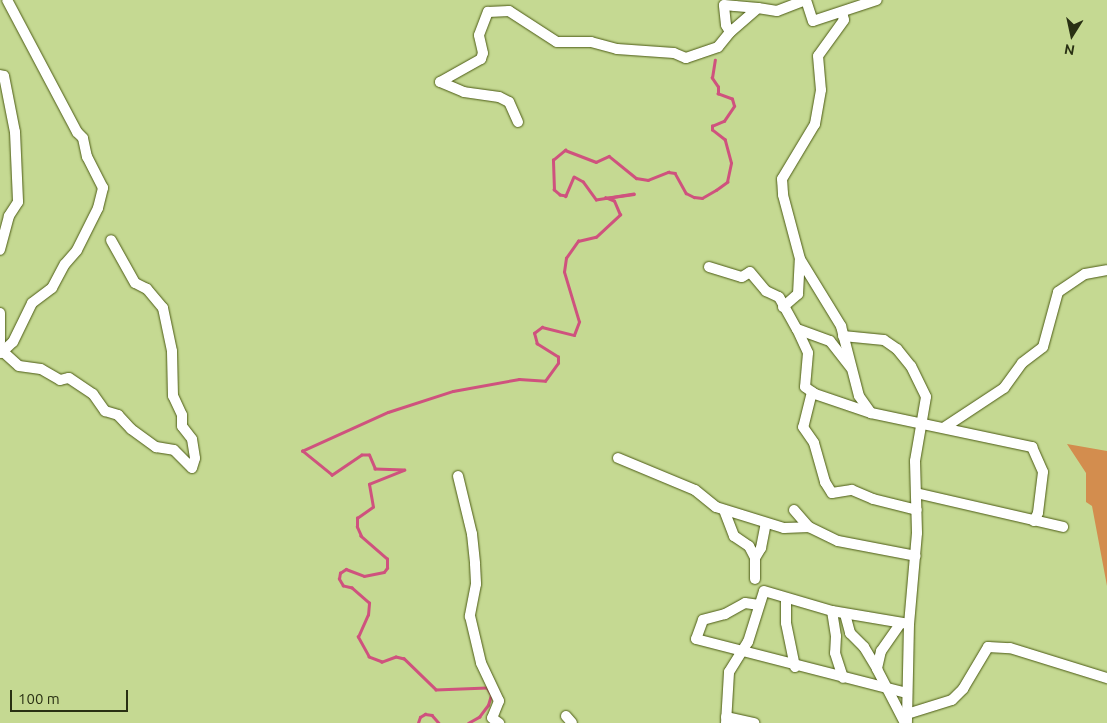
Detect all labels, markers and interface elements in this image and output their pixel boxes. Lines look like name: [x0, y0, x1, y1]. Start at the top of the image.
north arrow: [1047, 10, 1097, 60]
text: N: [1063, 41, 1076, 59]
scale bar: [12, 680, 130, 712]
text: 100 m: [18, 690, 60, 707]

